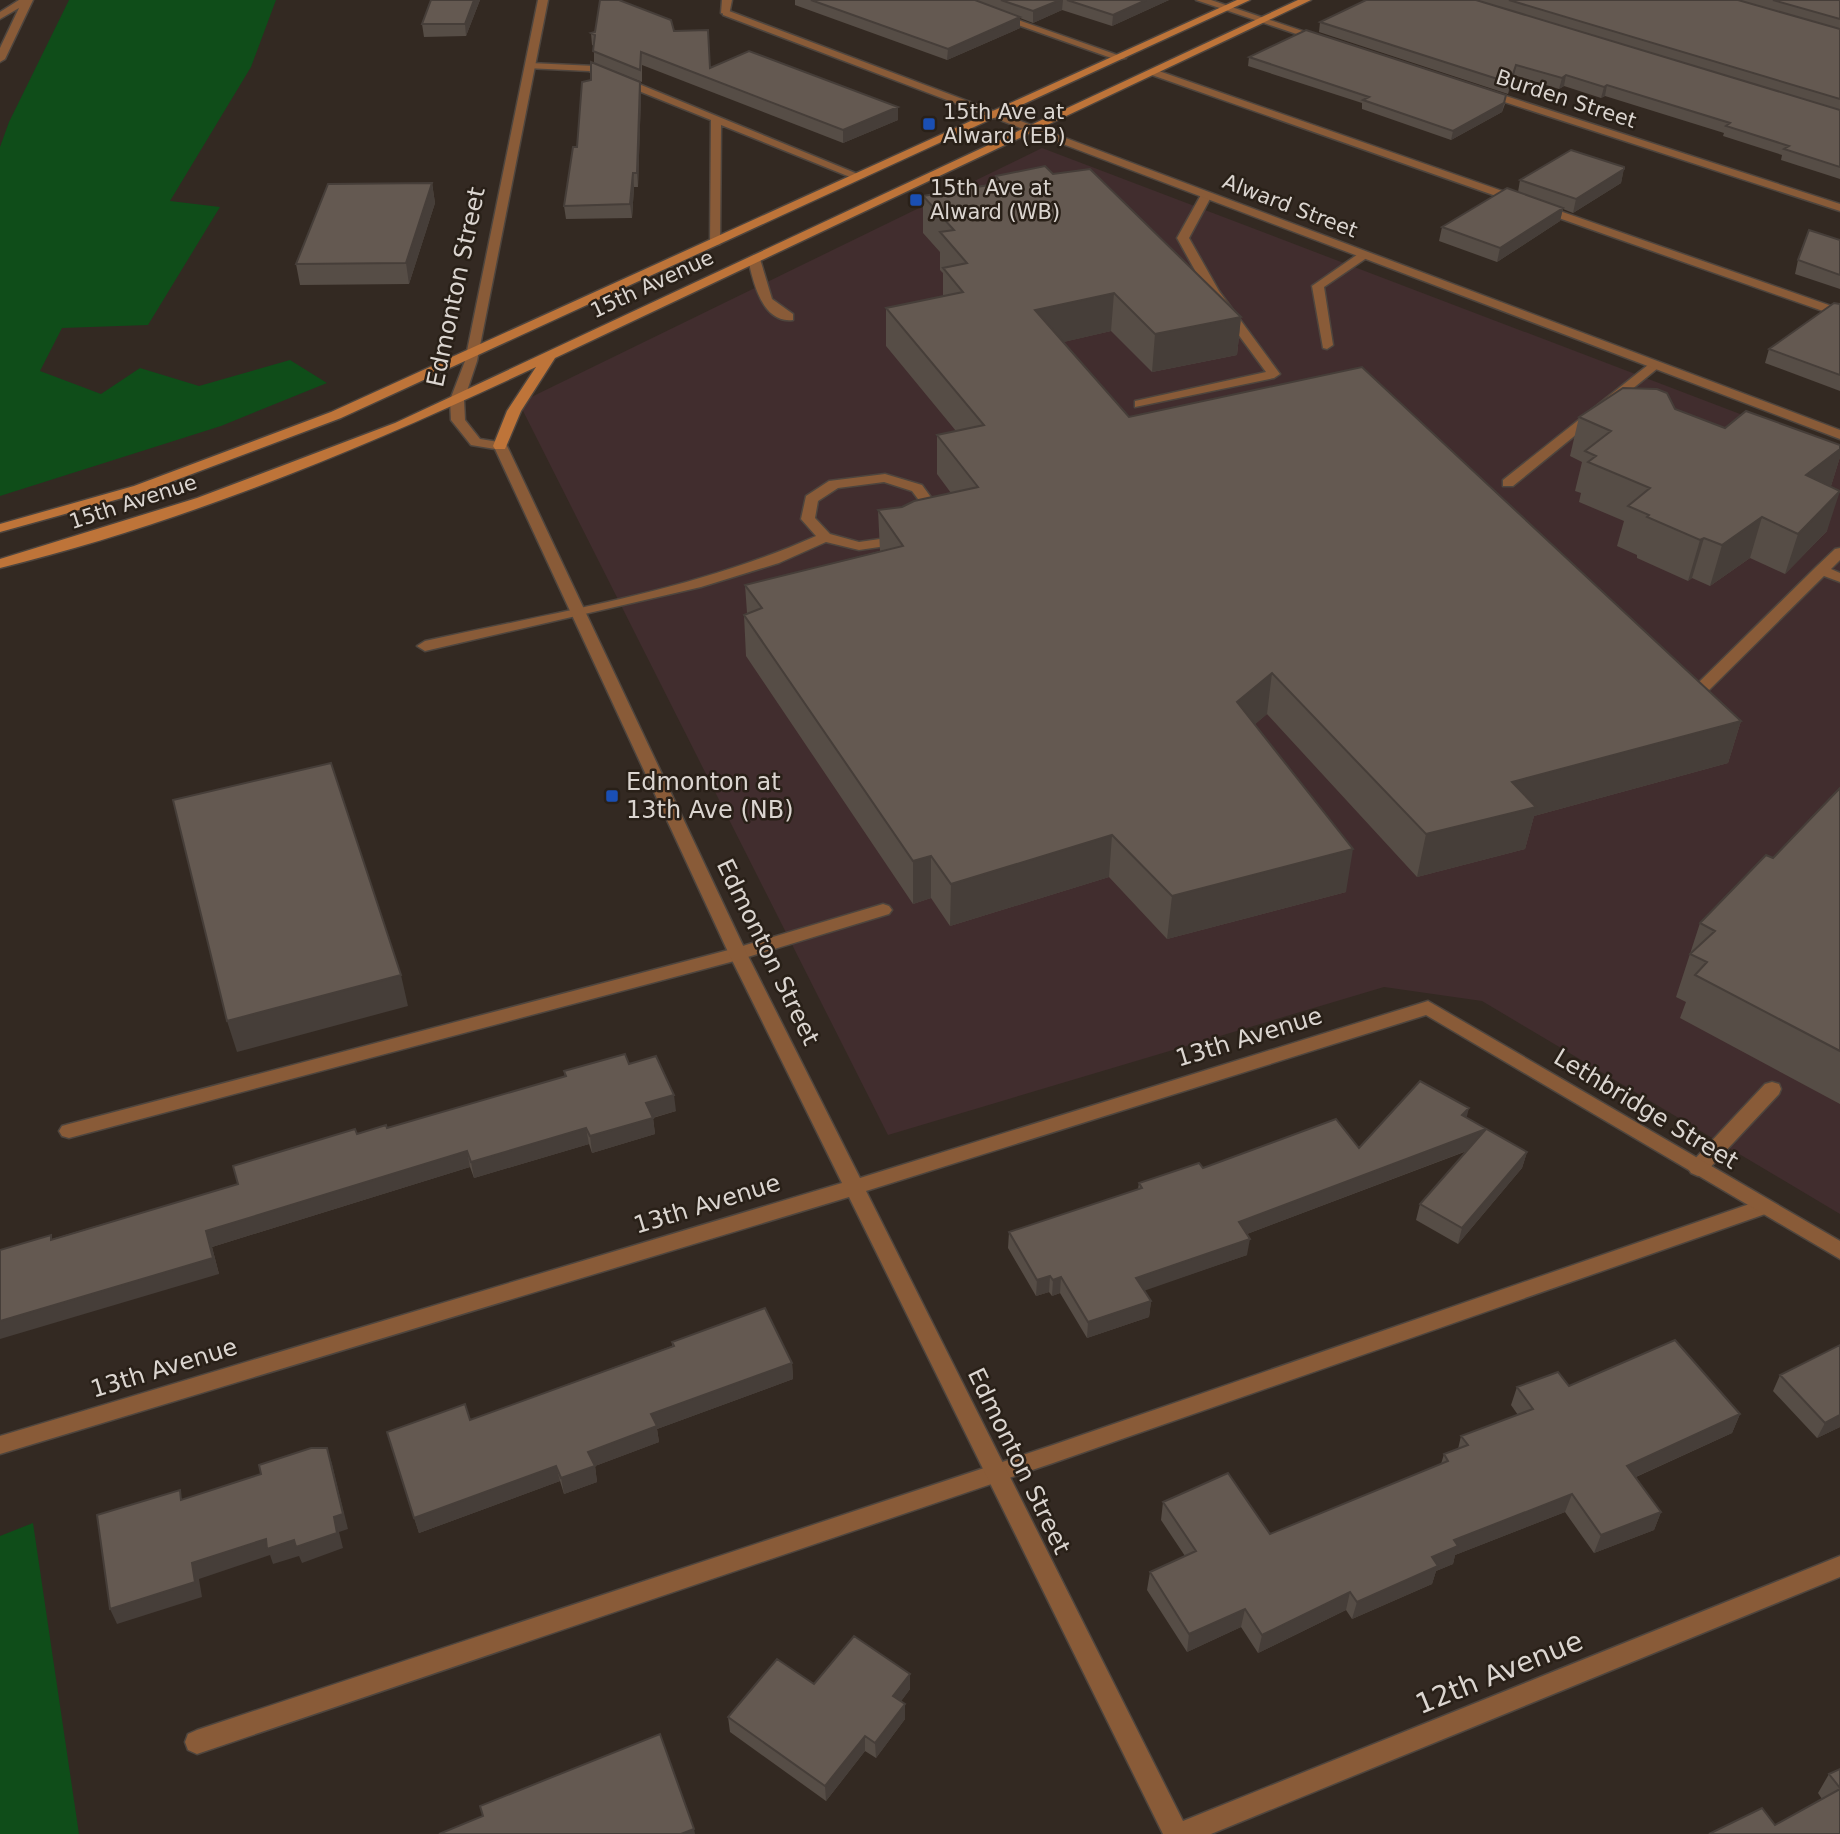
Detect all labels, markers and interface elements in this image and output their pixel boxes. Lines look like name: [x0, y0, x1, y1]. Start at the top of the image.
street label: Burden Street: [1493, 65, 1639, 133]
place label: 15th Ave at Alward (EB): [943, 100, 1066, 148]
marker: 15th Ave at Alward (EB): [921, 116, 937, 132]
street label: Alward Street: [1219, 169, 1361, 243]
place label: 15th Ave at Alward (WB): [930, 176, 1060, 224]
street label: Edmonton Street: [421, 185, 491, 389]
marker: 15th Ave at Alward (WB): [908, 192, 924, 208]
street label: 15th Avenue: [587, 245, 717, 323]
street label: 15th Avenue: [66, 470, 200, 534]
place label: Edmonton at 13th Ave (NB): [626, 768, 794, 824]
marker: Edmonton at 13th Ave (NB): [604, 788, 620, 804]
street label: Edmonton Street: [711, 854, 825, 1050]
street label: 13th Avenue: [1172, 1001, 1326, 1073]
street label: Lethbridge Street: [1549, 1043, 1743, 1175]
street label: 13th Avenue: [630, 1168, 784, 1240]
street label: 13th Avenue: [87, 1332, 241, 1404]
street label: Edmonton Street: [962, 1363, 1076, 1559]
street label: 12th Avenue: [1411, 1624, 1588, 1721]

